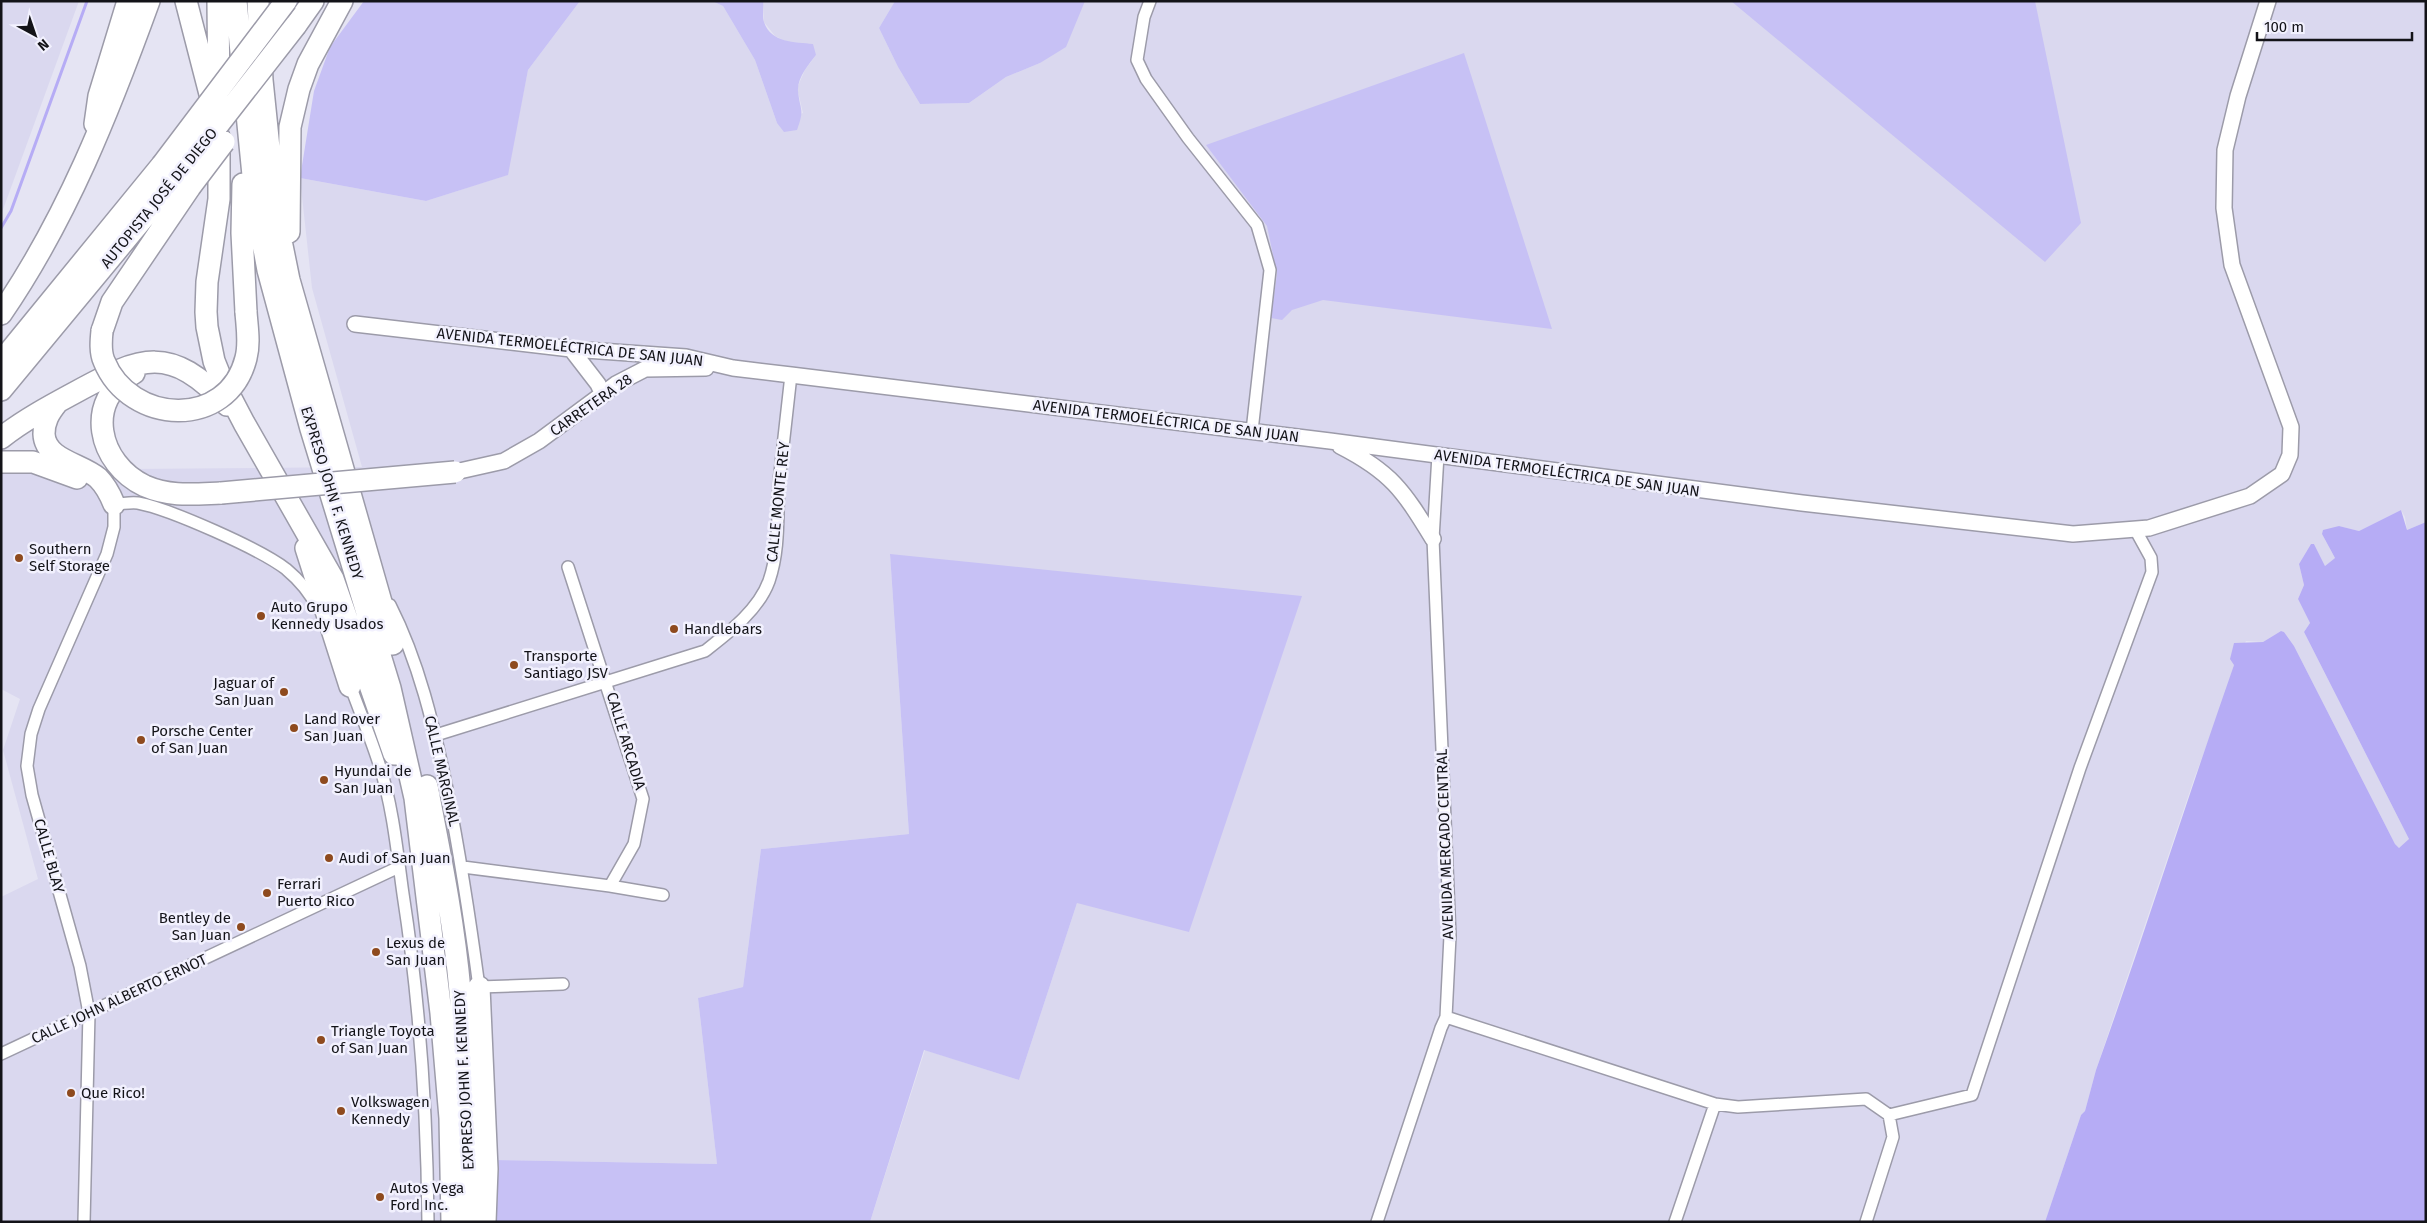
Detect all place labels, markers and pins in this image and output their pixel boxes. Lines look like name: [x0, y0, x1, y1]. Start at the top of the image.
place label: Southern Self Storage: [29, 540, 110, 575]
marker: Southern Self Storage: [13, 552, 25, 564]
place label: Auto Grupo Kennedy Usados: [271, 598, 384, 633]
marker: Auto Grupo Kennedy Usados: [255, 610, 267, 622]
place label: Handlebars: [684, 620, 762, 638]
marker: Handlebars: [668, 623, 680, 635]
place label: Transporte Santiago JSV: [524, 647, 609, 682]
marker: Transporte Santiago JSV: [508, 659, 520, 671]
place label: Jaguar of San Juan: [213, 674, 275, 709]
marker: Jaguar of San Juan: [278, 686, 290, 698]
place label: Land Rover San Juan: [304, 710, 380, 745]
place label: Porsche Center of San Juan: [151, 722, 253, 757]
marker: Land Rover San Juan: [288, 722, 300, 734]
marker: Porsche Center of San Juan: [135, 734, 147, 746]
place label: Hyundai de San Juan: [334, 762, 412, 797]
marker: Hyundai de San Juan: [318, 774, 330, 786]
place label: Audi of San Juan: [339, 849, 451, 867]
marker: Audi of San Juan: [323, 852, 335, 864]
place label: Ferrari Puerto Rico: [277, 875, 355, 910]
marker: Ferrari Puerto Rico: [261, 887, 273, 899]
place label: Bentley de San Juan: [159, 909, 231, 944]
marker: Bentley de San Juan: [235, 921, 247, 933]
place label: Lexus de San Juan: [386, 934, 445, 969]
marker: Lexus de San Juan: [370, 946, 382, 958]
place label: Triangle Toyota of San Juan: [331, 1022, 435, 1057]
marker: Triangle Toyota of San Juan: [315, 1034, 327, 1046]
place label: Que Rico!: [81, 1084, 145, 1102]
marker: Que Rico!: [65, 1087, 77, 1099]
place label: Volkswagen Kennedy: [351, 1093, 430, 1128]
marker: Volkswagen Kennedy: [335, 1105, 347, 1117]
place label: Autos Vega Ford Inc.: [390, 1179, 464, 1214]
marker: Autos Vega Ford Inc.: [374, 1191, 386, 1203]

